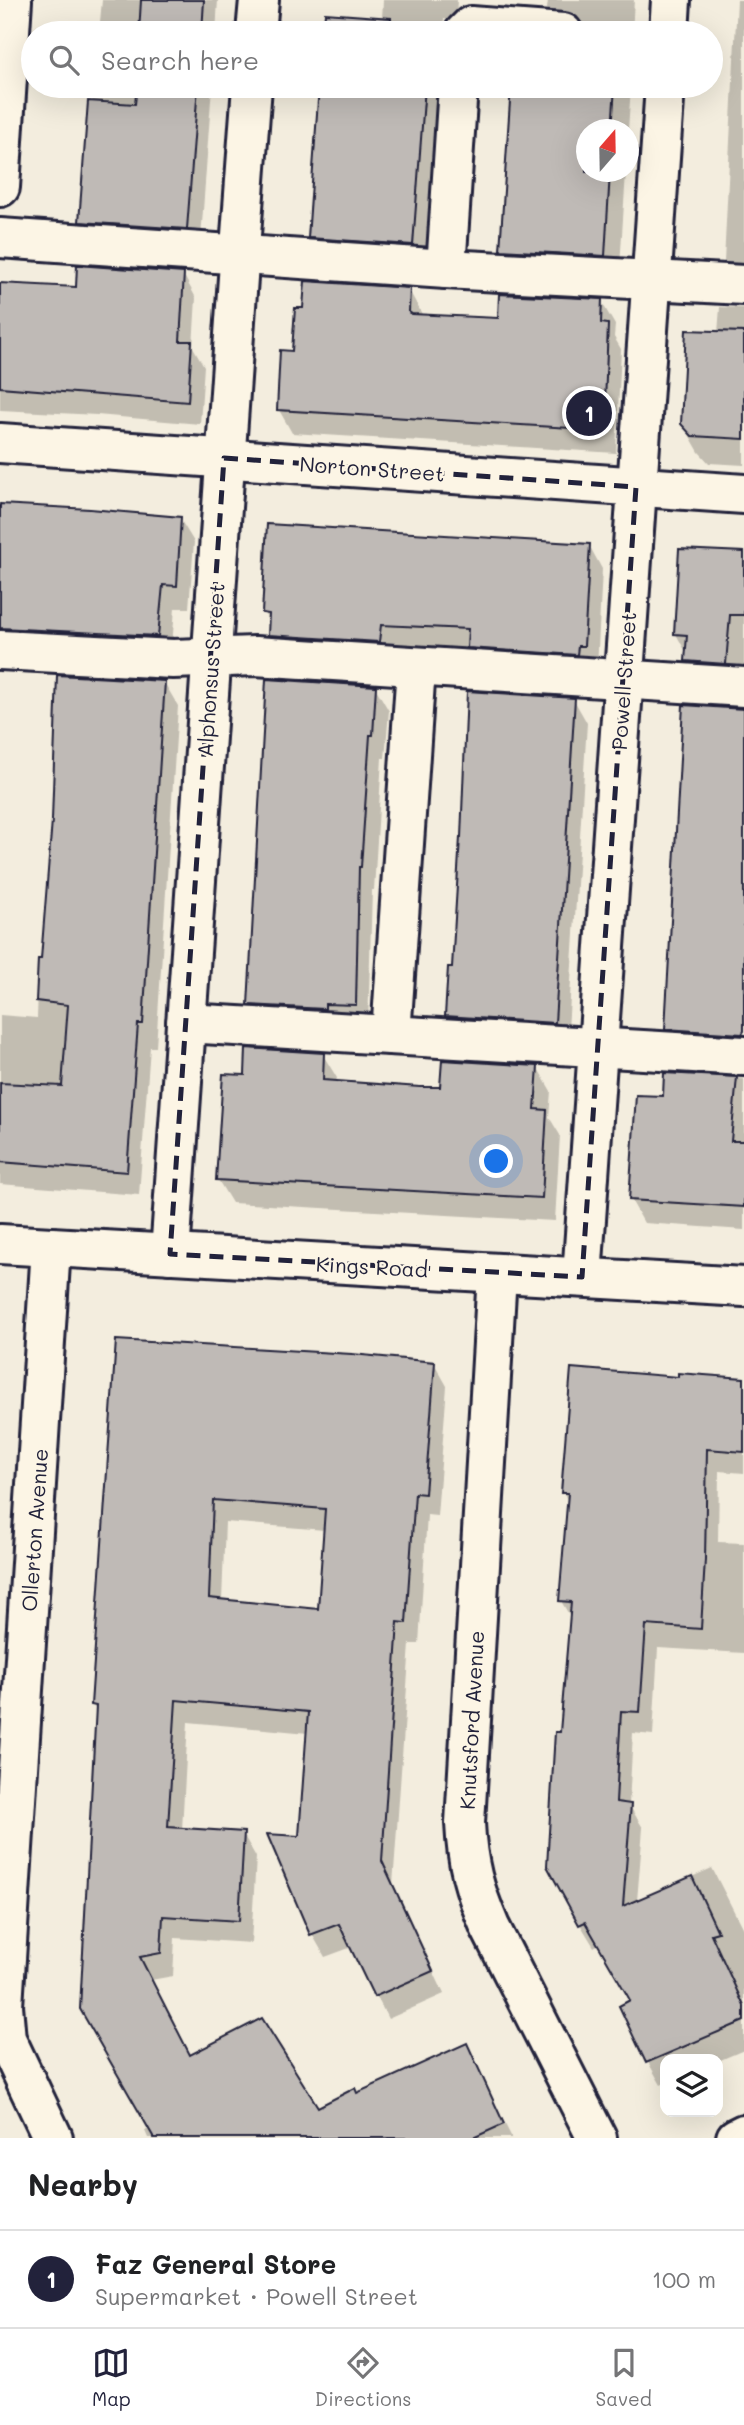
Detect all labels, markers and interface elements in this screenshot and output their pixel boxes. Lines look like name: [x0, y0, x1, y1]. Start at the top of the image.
search box: [21, 21, 723, 98]
icon: search: [45, 41, 83, 79]
text: Search here: [101, 43, 259, 77]
north arrow: [576, 119, 639, 182]
pin: 1: [566, 387, 612, 439]
street label: Norton Street: [299, 449, 445, 487]
street label: Alphonsus Street: [190, 582, 230, 758]
street label: Powell Street: [605, 611, 641, 751]
your location: [479, 1144, 513, 1178]
street label: Kings Road: [315, 1250, 429, 1282]
street label: Ollerton Avenue: [15, 1448, 53, 1612]
street label: Knutsford Avenue: [453, 1630, 489, 1810]
map controls: [660, 2054, 723, 2117]
button: layers: [660, 2054, 723, 2117]
text: Nearby: [28, 2164, 138, 2204]
text: Faz General Store: [95, 2247, 336, 2281]
text: 1: [46, 2264, 56, 2294]
text: 100 m: [652, 2264, 716, 2294]
text: Supermarket · Powell Street: [95, 2281, 418, 2311]
tab: Map: [92, 2344, 131, 2411]
tab: Directions: [315, 2344, 411, 2411]
tab: Saved: [596, 2344, 652, 2411]

